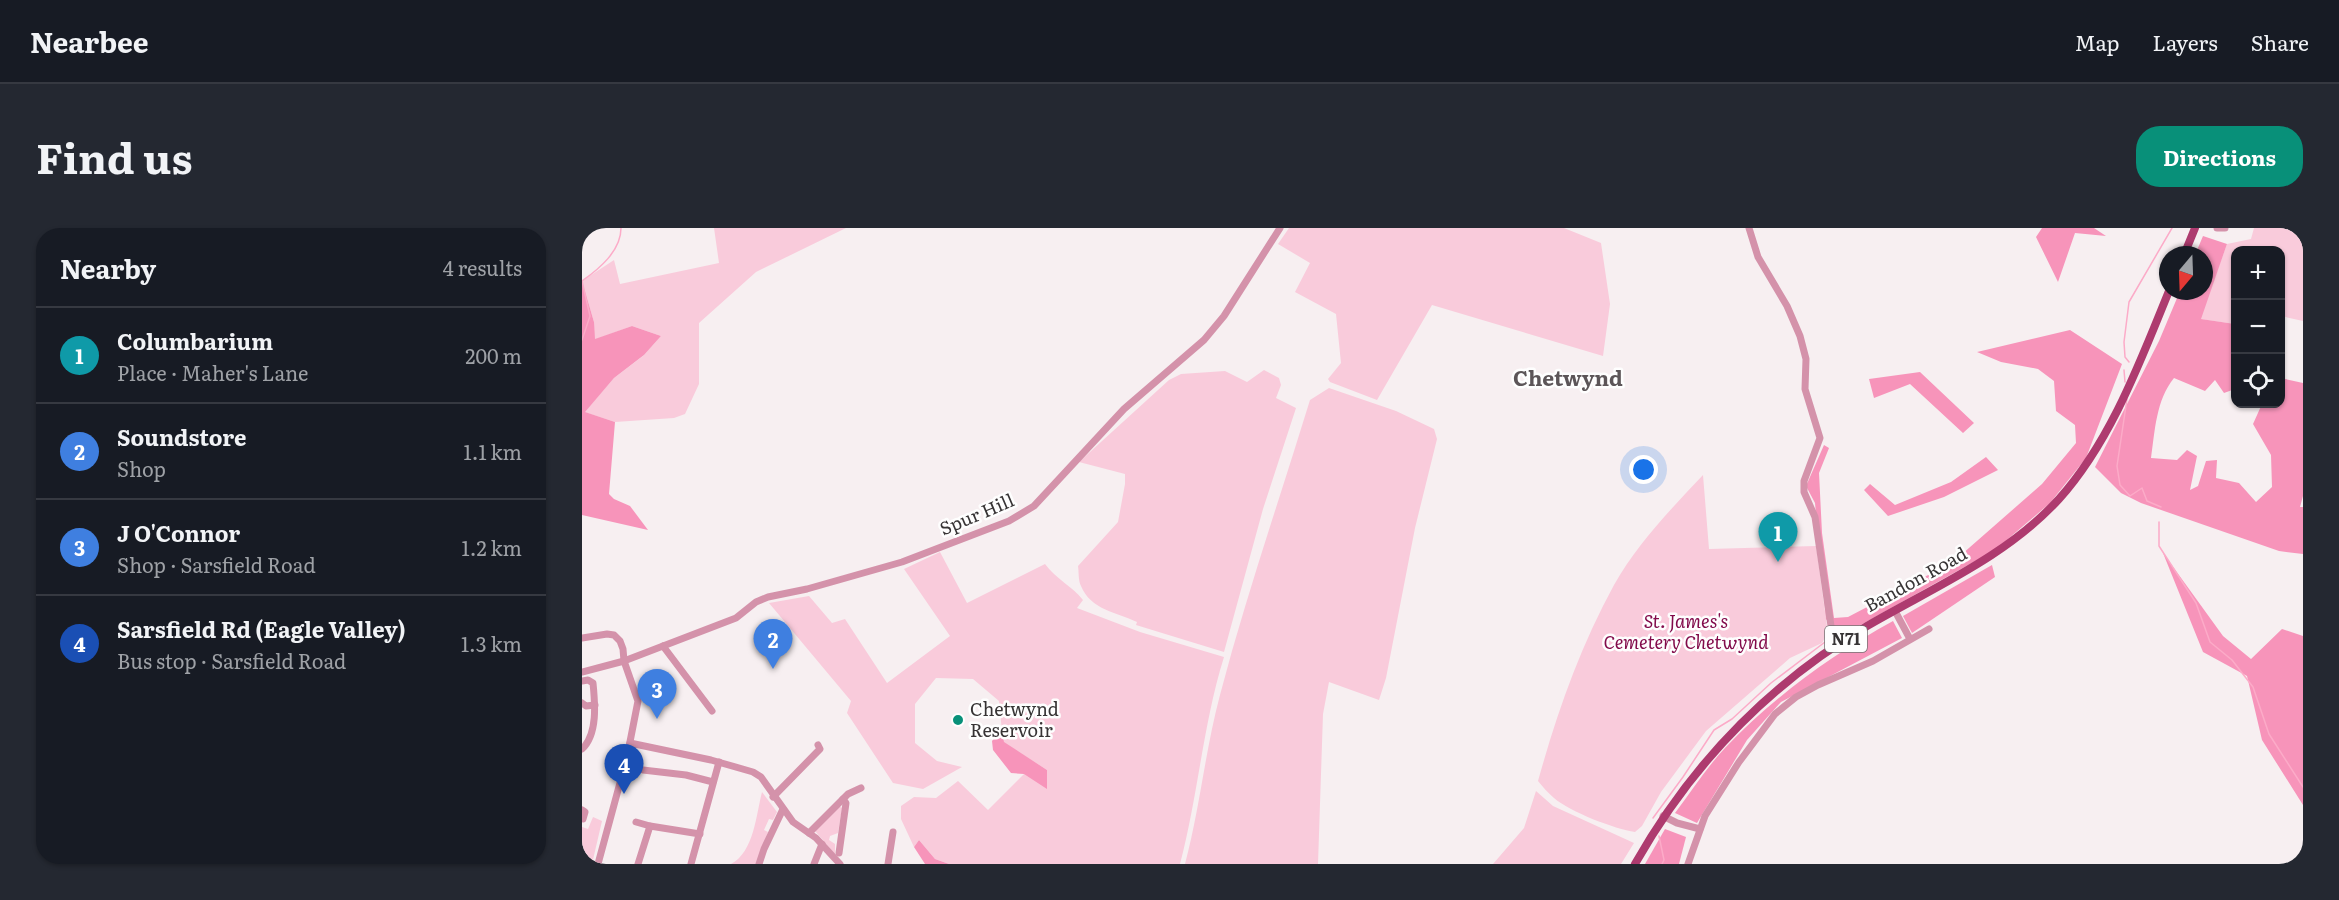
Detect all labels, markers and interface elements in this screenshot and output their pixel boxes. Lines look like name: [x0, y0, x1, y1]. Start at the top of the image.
text: Nearbee: [30, 20, 149, 62]
text: Map: [2075, 26, 2120, 57]
text: Layers: [2153, 26, 2218, 57]
text: Share: [2251, 26, 2309, 57]
text: Find us: [36, 125, 193, 187]
button: Directions: [2136, 126, 2303, 187]
north arrow: [2159, 246, 2213, 300]
map controls: [2231, 246, 2285, 408]
button: +: [2231, 246, 2285, 300]
text: Nearby: [60, 248, 156, 287]
text: 4 results: [443, 252, 522, 282]
button: −: [2231, 300, 2285, 354]
text: Columbarium: [117, 324, 273, 357]
text: 1: [75, 340, 84, 370]
text: 200 m: [465, 340, 522, 370]
button: locate: [2231, 354, 2285, 408]
text: Place · Maher's Lane: [117, 357, 308, 387]
district label: Chetwynd: [1513, 361, 1623, 392]
text: Soundstore: [117, 420, 246, 453]
text: 2: [74, 436, 85, 466]
text: 1.1 km: [464, 436, 522, 466]
text: Shop: [117, 453, 166, 483]
your location: [1629, 455, 1658, 484]
street label: Spur Hill: [935, 486, 1018, 541]
pin: 1: [1758, 512, 1798, 562]
text: J O'Connor: [117, 516, 240, 549]
text: 3: [74, 532, 85, 562]
text: 1.2 km: [462, 532, 522, 562]
street label: Bandon Road: [1859, 539, 1972, 618]
text: Shop · Sarsfield Road: [117, 549, 316, 579]
park label: St. James's Cemetery Chetwynd: [1604, 607, 1769, 655]
text: Sarsfield Rd (Eagle Valley): [117, 612, 406, 645]
pin: 2: [754, 620, 792, 669]
road number: N71: [1825, 626, 1867, 652]
text: 4: [73, 628, 86, 658]
text: 1.3 km: [461, 628, 522, 658]
text: Bus stop · Sarsfield Road: [117, 645, 346, 675]
pin: 3: [638, 670, 676, 719]
place label: Chetwynd Reservoir: [970, 695, 1059, 743]
marker: Chetwynd Reservoir: [951, 713, 965, 727]
pin: 4: [604, 744, 644, 794]

